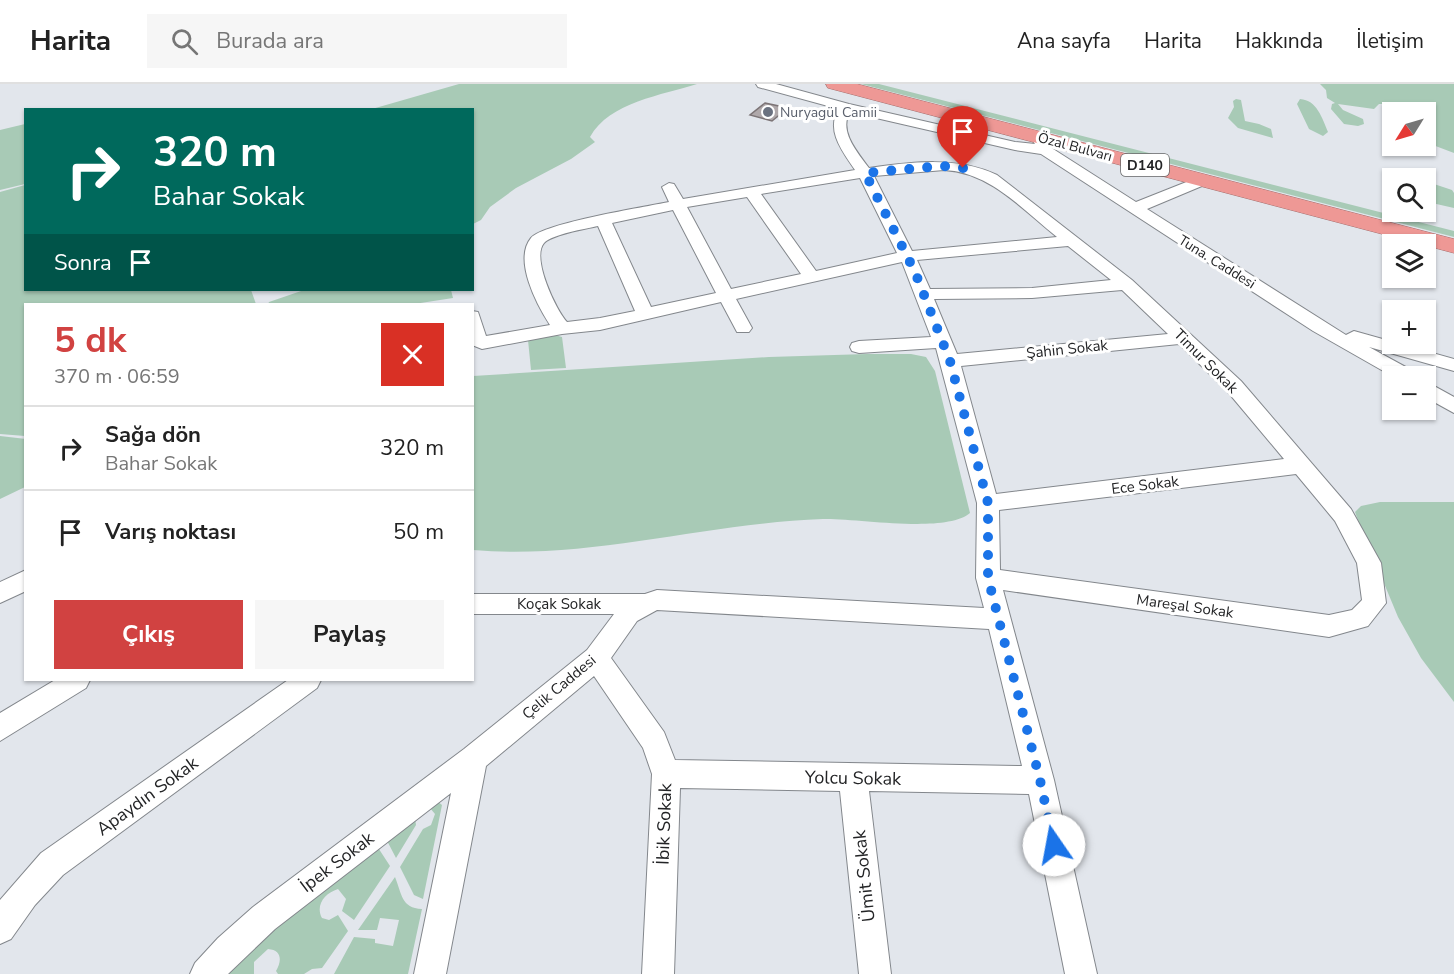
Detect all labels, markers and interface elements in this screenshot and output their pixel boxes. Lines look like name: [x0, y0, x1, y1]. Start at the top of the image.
search box: [147, 14, 567, 68]
text: Harita: [30, 22, 111, 60]
icon: search: [168, 25, 201, 58]
text: Burada ara: [216, 26, 324, 56]
text: Ana sayfa: [1017, 27, 1111, 55]
text: Harita: [1144, 27, 1202, 55]
text: Hakkında: [1235, 27, 1323, 55]
text: İletişim: [1356, 27, 1424, 55]
north arrow: [1382, 102, 1436, 156]
map controls: [1382, 102, 1436, 420]
place label: Nuryagül Camii: [780, 103, 877, 122]
marker: Nuryagül Camii: [761, 105, 775, 119]
pin: [937, 106, 988, 168]
icon: arrive: [946, 115, 979, 148]
text: 320 m: [153, 124, 277, 181]
street label: Özal Bulvarı: [1036, 128, 1114, 166]
icon: right: [54, 132, 132, 210]
road number: D140: [1121, 154, 1169, 176]
button: search: [1382, 168, 1436, 222]
text: Bahar Sokak: [153, 178, 305, 215]
street label: Tuna. Caddesi: [1175, 231, 1259, 293]
button: layers: [1382, 234, 1436, 288]
icon: arrive: [124, 246, 157, 279]
text: Sonra: [54, 248, 112, 278]
button: +: [1382, 300, 1436, 354]
text: 5 dk: [54, 316, 126, 365]
button: close: [381, 323, 444, 386]
street label: Timur Sokak: [1169, 324, 1243, 398]
street label: Şahin Sokak: [1025, 335, 1109, 363]
text: 370 m · 06:59: [54, 363, 180, 390]
button: −: [1382, 366, 1436, 420]
text: Sağa dön: [105, 420, 201, 450]
icon: right: [54, 432, 87, 465]
text: 320 m: [380, 433, 444, 463]
text: Bahar Sokak: [105, 450, 217, 477]
street label: Ece Sokak: [1110, 471, 1180, 499]
icon: arrive: [54, 516, 87, 549]
text: Varış noktası: [105, 517, 236, 547]
text: 50 m: [393, 517, 444, 547]
street label: Mareşal Sokak: [1135, 589, 1235, 623]
street label: Koçak Sokak: [517, 594, 602, 614]
button: Çıkış: [54, 600, 243, 669]
button: Paylaş: [255, 600, 444, 669]
street label: Çelik Caddesi: [518, 650, 600, 724]
street label: Apaydın Sokak: [91, 750, 203, 841]
street label: Yolcu Sokak: [804, 765, 902, 791]
street label: İbik Sokak: [651, 782, 677, 865]
position arrow: [1022, 813, 1086, 877]
street label: İpek Sokak: [295, 826, 380, 898]
street label: Ümit Sokak: [847, 828, 881, 923]

